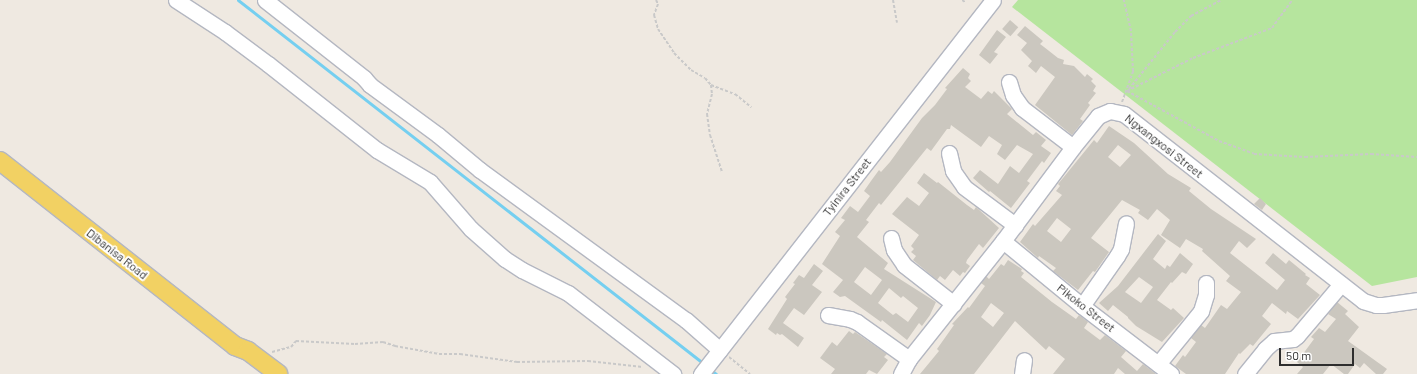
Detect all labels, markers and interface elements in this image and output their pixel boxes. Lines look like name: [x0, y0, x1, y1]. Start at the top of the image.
street label: Ngxangxosi Street: [1122, 111, 1206, 181]
street label: Tyinira Street: [820, 155, 874, 219]
street label: Dibanisa Road: [84, 226, 150, 282]
street label: Pikoko Street: [1054, 281, 1118, 335]
scale bar: [1281, 340, 1356, 366]
text: 50 m: [1286, 348, 1311, 362]

